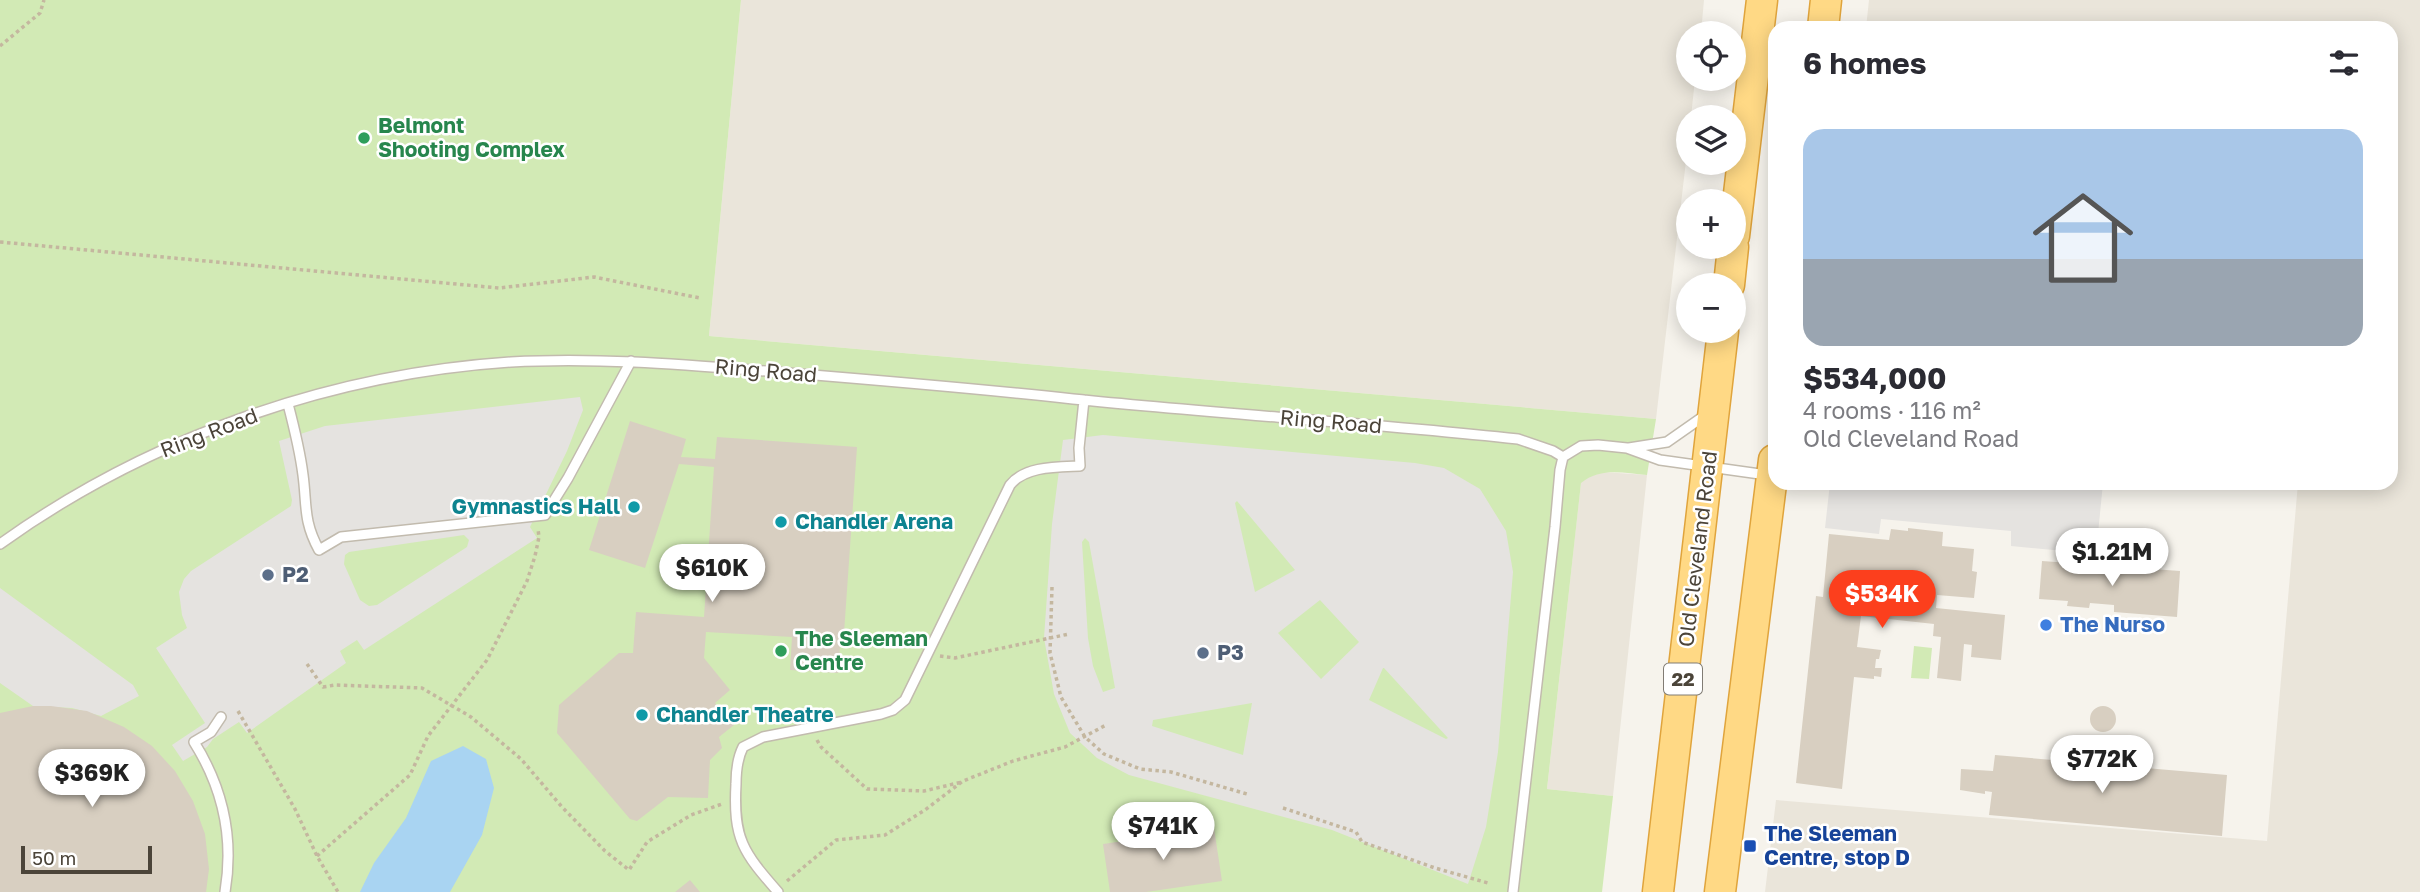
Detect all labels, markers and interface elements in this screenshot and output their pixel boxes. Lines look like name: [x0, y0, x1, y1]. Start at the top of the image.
map controls: [1676, 21, 1746, 343]
button: locate: [1676, 21, 1746, 91]
icon: filters: [2325, 44, 2363, 82]
text: 6 homes: [1803, 45, 1926, 81]
button: layers: [1676, 105, 1746, 175]
place label: Belmont Shooting Complex: [378, 112, 565, 162]
marker: Belmont Shooting Complex: [356, 130, 372, 146]
icon: home: [2020, 175, 2146, 301]
button: +: [1676, 189, 1746, 259]
button: −: [1676, 273, 1746, 343]
street label: Ring Road: [714, 353, 818, 387]
text: $534,000: [1803, 360, 1947, 396]
text: 4 rooms · 116 m²: [1803, 396, 1981, 424]
street label: Ring Road: [156, 402, 261, 463]
street label: Ring Road: [1279, 404, 1383, 438]
text: Old Cleveland Road: [1803, 424, 2019, 452]
street label: Old Cleveland Road: [1672, 449, 1722, 648]
place label: Gymnastics Hall: [452, 493, 620, 519]
marker: Gymnastics Hall: [626, 499, 642, 515]
place label: Chandler Arena: [795, 508, 953, 534]
marker: Chandler Arena: [773, 514, 789, 530]
pin: $1.21M: [2055, 528, 2169, 588]
text: $1.21M: [2072, 537, 2152, 565]
pin: $610K: [663, 544, 761, 604]
text: $610K: [675, 553, 749, 581]
place label: P2: [282, 561, 309, 587]
marker: P2: [260, 567, 276, 583]
pin: $534K: [1833, 570, 1931, 630]
text: $534K: [1845, 579, 1919, 607]
place label: The Nurso: [2060, 611, 2165, 637]
marker: The Nurso: [2038, 617, 2054, 633]
place label: The Sleeman Centre: [795, 625, 928, 675]
place label: P3: [1217, 639, 1244, 665]
marker: The Sleeman Centre: [773, 643, 789, 659]
marker: P3: [1195, 645, 1211, 661]
road number: 22: [1664, 664, 1702, 694]
place label: Chandler Theatre: [656, 701, 834, 727]
marker: Chandler Theatre: [634, 707, 650, 723]
pin: $772K: [2053, 736, 2151, 795]
text: $772K: [2066, 744, 2138, 772]
pin: $369K: [43, 750, 141, 809]
text: $369K: [54, 758, 130, 786]
pin: $741K: [1114, 802, 1212, 862]
text: $741K: [1128, 811, 1198, 839]
place label: The Sleeman Centre, stop D: [1764, 820, 1910, 870]
marker: The Sleeman Centre, stop D: [1742, 838, 1758, 854]
scale bar: [21, 843, 152, 875]
text: 50 m: [32, 846, 76, 869]

